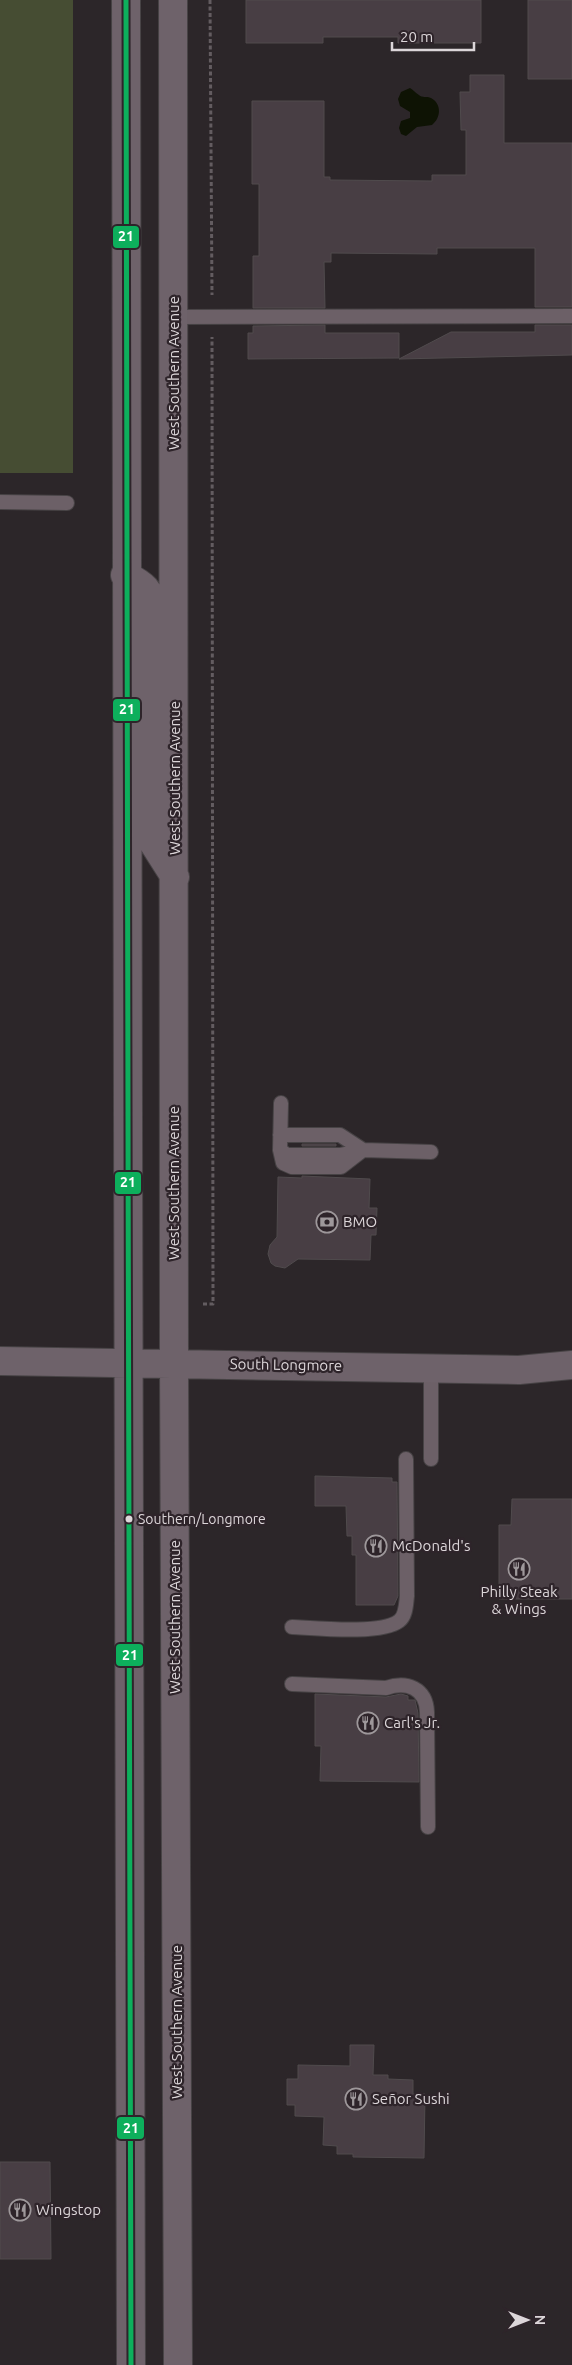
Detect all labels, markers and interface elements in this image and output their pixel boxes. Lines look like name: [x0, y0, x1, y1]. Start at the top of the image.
scale bar: [392, 20, 474, 52]
text: 20 m: [400, 28, 433, 45]
line badge: 21: [112, 225, 140, 249]
text: 21: [118, 228, 134, 244]
street label: West Southern Avenue: [165, 296, 182, 450]
line badge: 21: [112, 698, 141, 722]
text: 21: [119, 701, 135, 717]
street label: West Southern Avenue: [166, 701, 183, 855]
street label: West Southern Avenue: [165, 1106, 182, 1260]
line badge: 21: [114, 1171, 142, 1195]
text: 21: [120, 1174, 136, 1190]
bank icon: BMO: [315, 1210, 339, 1234]
place label: BMO: [343, 1213, 377, 1230]
street label: South Longmore: [230, 1355, 342, 1374]
place label: Southern/Longmore: [138, 1511, 266, 1527]
marker: Southern/Longmore: [124, 1514, 134, 1524]
restaurant icon: McDonald's: [364, 1534, 388, 1558]
place label: McDonald's: [392, 1537, 470, 1554]
street label: West Southern Avenue: [166, 1540, 183, 1694]
restaurant icon: Philly Steak & Wings: [507, 1557, 531, 1581]
place label: Philly Steak & Wings: [481, 1583, 558, 1617]
line badge: 21: [115, 1643, 144, 1667]
text: 21: [122, 1647, 138, 1663]
restaurant icon: Carl's Jr.: [356, 1711, 380, 1735]
place label: Carl's Jr.: [384, 1714, 440, 1731]
street label: West Southern Avenue: [168, 1945, 185, 2099]
restaurant icon: Señor Sushi: [344, 2087, 368, 2111]
place label: Señor Sushi: [372, 2090, 450, 2107]
line badge: 21: [116, 2116, 145, 2140]
text: 21: [123, 2120, 139, 2136]
restaurant icon: Wingstop: [8, 2198, 32, 2222]
place label: Wingstop: [36, 2201, 101, 2218]
north arrow: [502, 2295, 552, 2345]
text: N: [532, 2315, 548, 2325]

